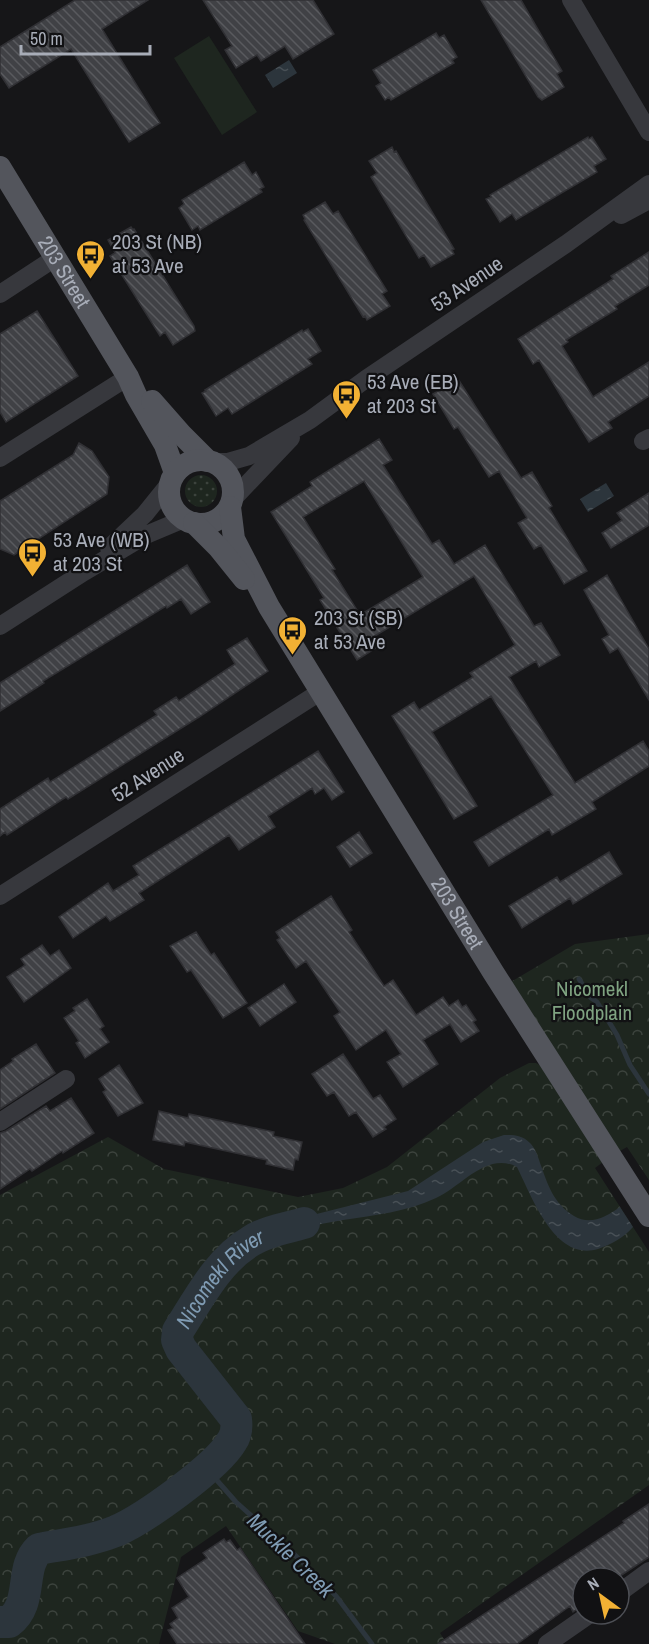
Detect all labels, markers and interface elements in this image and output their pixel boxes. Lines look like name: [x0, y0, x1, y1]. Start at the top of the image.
scale bar: [21, 18, 150, 56]
text: 50 m: [30, 26, 63, 51]
place label: 203 St (NB) at 53 Ave: [112, 227, 202, 280]
street label: 203 Street: [31, 230, 98, 313]
bus stop icon: 203 St (NB) at 53 Ave: [75, 238, 107, 280]
street label: 53 Avenue: [425, 249, 508, 318]
place label: 53 Ave (EB) at 203 St: [367, 367, 459, 420]
bus stop icon: 53 Ave (EB) at 203 St: [330, 378, 362, 420]
place label: 53 Ave (WB) at 203 St: [53, 525, 149, 578]
bus stop icon: 53 Ave (WB) at 203 St: [16, 536, 48, 578]
place label: 203 St (SB) at 53 Ave: [314, 603, 403, 656]
bus stop icon: 203 St (SB) at 53 Ave: [277, 614, 309, 656]
street label: 52 Avenue: [106, 740, 190, 809]
street label: 203 Street: [424, 871, 491, 955]
park label: Nicomekl Floodplain: [552, 974, 632, 1027]
water label: Nicomekl River: [169, 1221, 269, 1334]
water label: Muckle Creek: [241, 1506, 342, 1605]
north arrow: [571, 1566, 631, 1626]
text: N: [583, 1572, 603, 1595]

